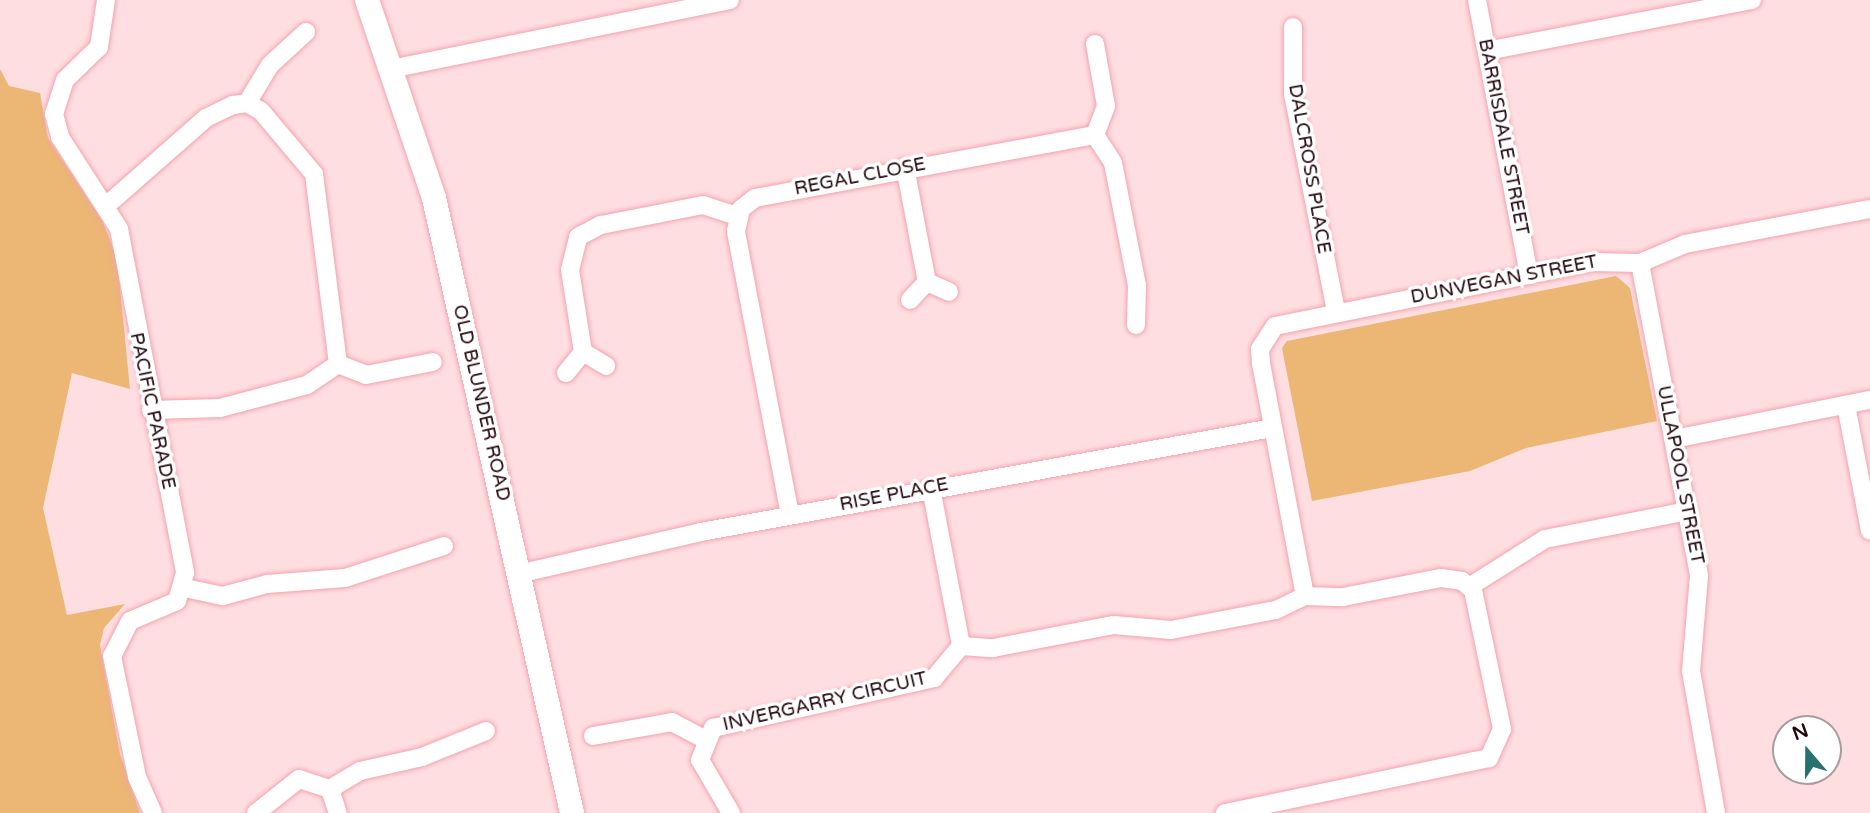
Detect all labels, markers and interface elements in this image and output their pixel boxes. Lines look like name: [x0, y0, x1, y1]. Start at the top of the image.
street label: BARRISDALE STREET: [1473, 37, 1533, 237]
street label: DALCROSS PLACE: [1283, 82, 1335, 256]
street label: REGAL CLOSE: [792, 153, 928, 201]
street label: DUNVEGAN STREET: [1409, 251, 1599, 309]
street label: OLD BLUNDER ROAD: [447, 303, 515, 503]
street label: PACIFIC PARADE: [124, 330, 180, 492]
street label: ULLAPOOL STREET: [1651, 384, 1709, 566]
street label: RISE PLACE: [838, 473, 950, 517]
street label: INVERGARRY CIRCUIT: [721, 667, 929, 737]
north arrow: [1772, 715, 1842, 785]
text: N: [1790, 719, 1811, 745]

